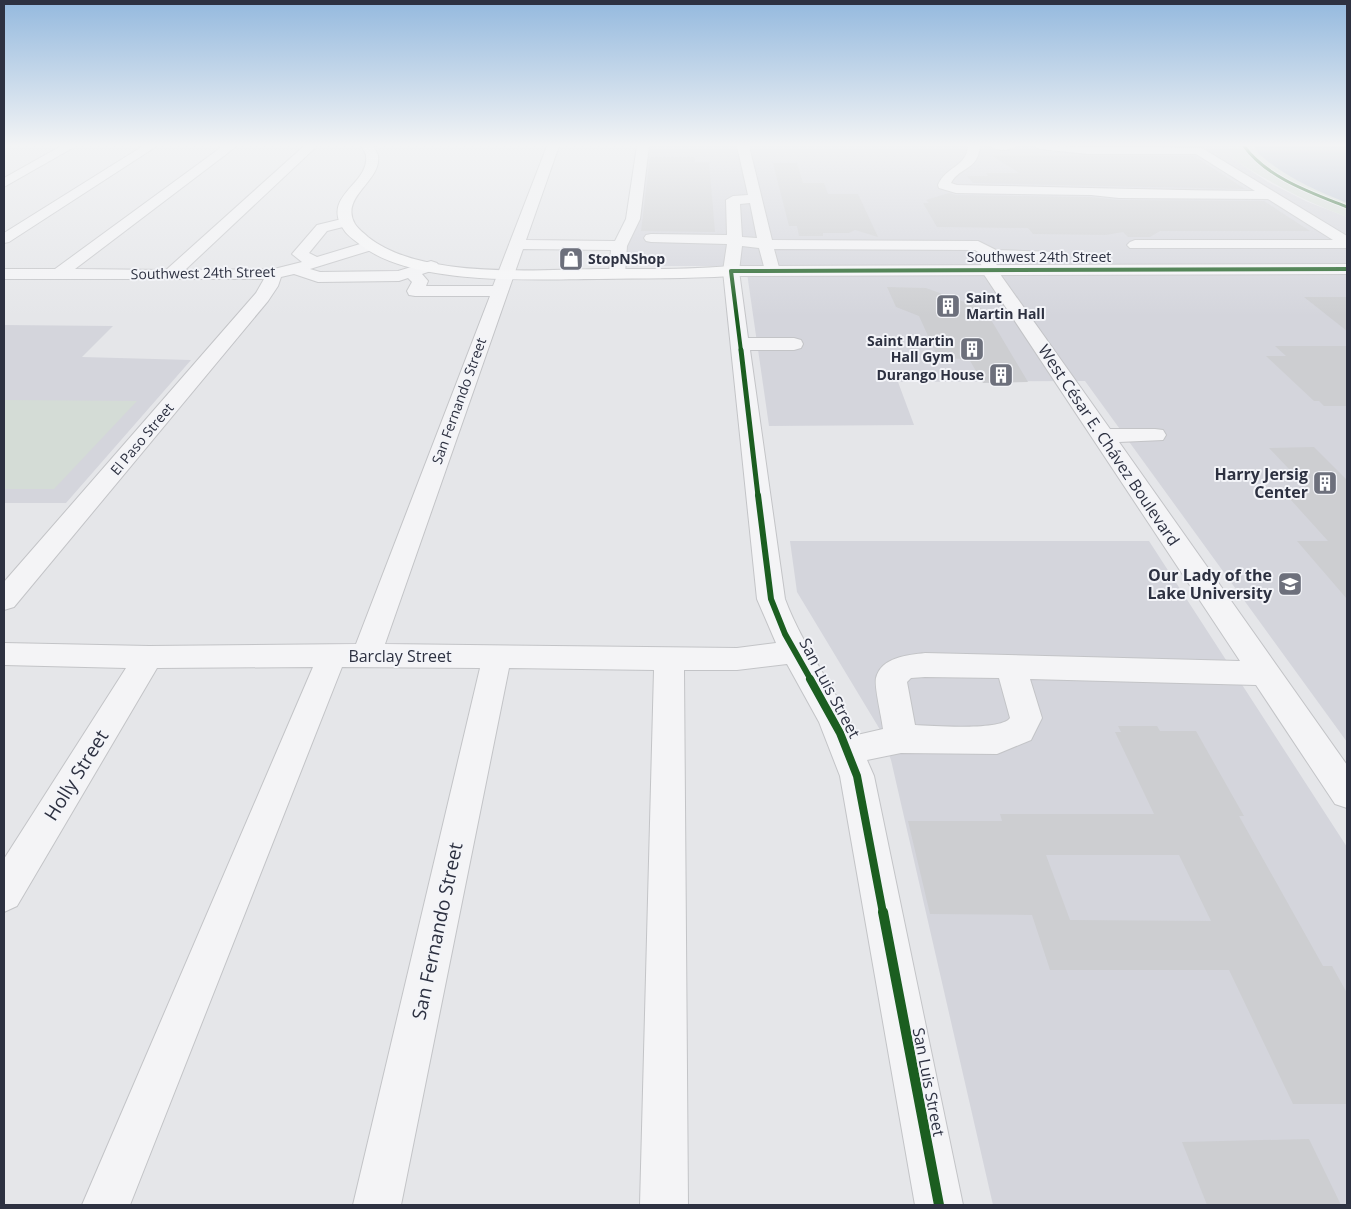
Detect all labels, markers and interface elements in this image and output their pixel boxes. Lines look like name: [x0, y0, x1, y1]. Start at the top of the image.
shop icon: StopNShop: [558, 246, 584, 272]
street label: Southwest 24th Street: [967, 247, 1111, 266]
place label: StopNShop: [588, 249, 665, 268]
street label: Southwest 24th Street: [131, 262, 275, 283]
place label: Saint Martin Hall: [966, 288, 1045, 323]
building icon: Saint Martin Hall: [935, 293, 961, 319]
place label: Saint Martin Hall Gym: [867, 331, 954, 366]
street label: San Fernando Street: [427, 335, 490, 467]
building icon: Saint Martin Hall Gym: [959, 336, 985, 362]
street label: West César E. Chávez Boulevard: [1033, 340, 1185, 550]
building icon: Durango House: [988, 362, 1014, 388]
place label: Durango House: [876, 365, 984, 384]
street label: El Paso Street: [106, 398, 177, 479]
place label: Harry Jersig Center: [1214, 463, 1308, 503]
building icon: Harry Jersig Center: [1312, 470, 1338, 496]
place label: Our Lady of the Lake University: [1148, 564, 1273, 604]
school or university icon: Our Lady of the Lake University: [1277, 571, 1303, 597]
street label: San Luis Street: [794, 634, 866, 742]
street label: Barclay Street: [348, 645, 452, 667]
street label: Holly Street: [38, 724, 114, 825]
street label: San Fernando Street: [405, 840, 469, 1022]
street label: San Luis Street: [908, 1026, 950, 1139]

